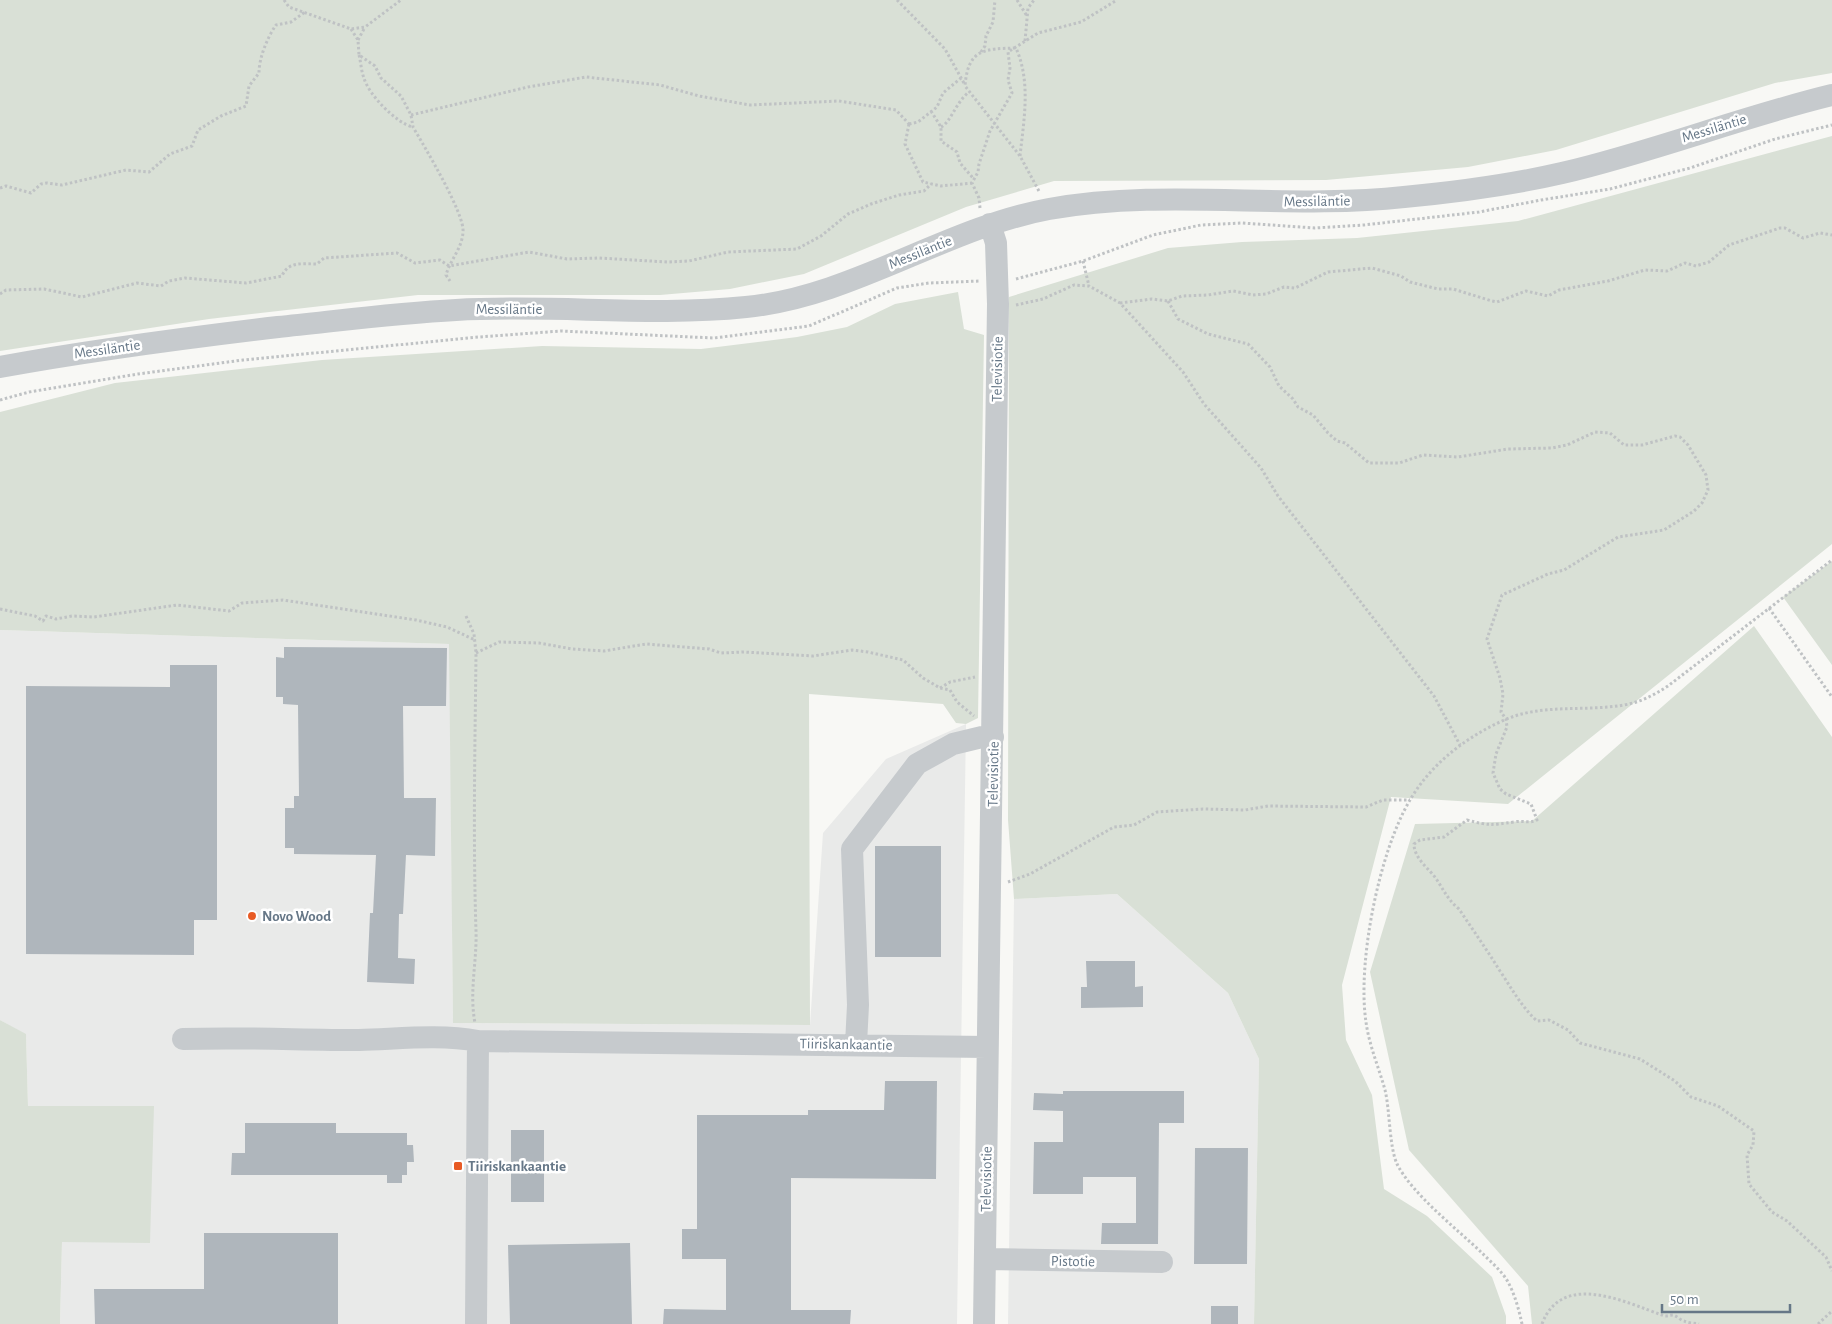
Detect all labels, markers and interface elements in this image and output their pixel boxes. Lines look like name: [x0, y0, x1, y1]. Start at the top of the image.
street label: Messiläntie: [1680, 112, 1748, 145]
street label: Messiläntie: [1284, 193, 1351, 210]
street label: Messiläntie: [886, 233, 954, 272]
street label: Messiläntie: [476, 302, 542, 317]
street label: Televisiotie: [989, 336, 1006, 402]
street label: Messiläntie: [73, 337, 141, 362]
street label: Televisiotie: [985, 741, 1002, 807]
place label: Novo Wood: [262, 909, 331, 924]
marker: Novo Wood: [246, 910, 258, 922]
street label: Tiiriskankaantie: [799, 1036, 893, 1053]
street label: Televisiotie: [978, 1146, 995, 1212]
place label: Tiiriskankaantie: [468, 1159, 566, 1174]
marker: Tiiriskankaantie: [452, 1160, 464, 1172]
street label: Pistotie: [1051, 1254, 1095, 1269]
scale bar: [1662, 1282, 1790, 1314]
text: 50 m: [1670, 1292, 1699, 1307]

